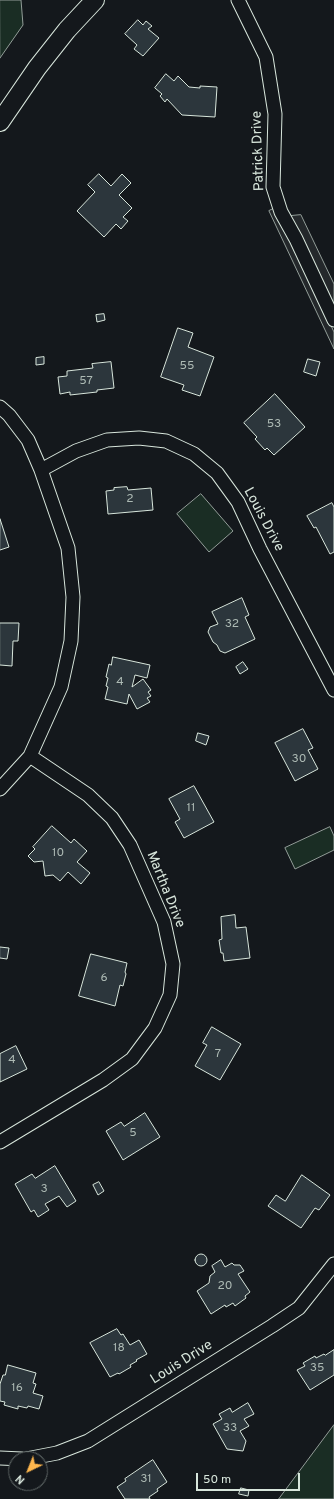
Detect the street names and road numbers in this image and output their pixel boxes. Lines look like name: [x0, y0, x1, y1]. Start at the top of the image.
street label: Patrick Drive: [249, 111, 269, 191]
street label: Louis Drive: [239, 485, 287, 555]
street label: Martha Drive: [142, 849, 188, 931]
street label: Louis Drive: [148, 1337, 216, 1389]

